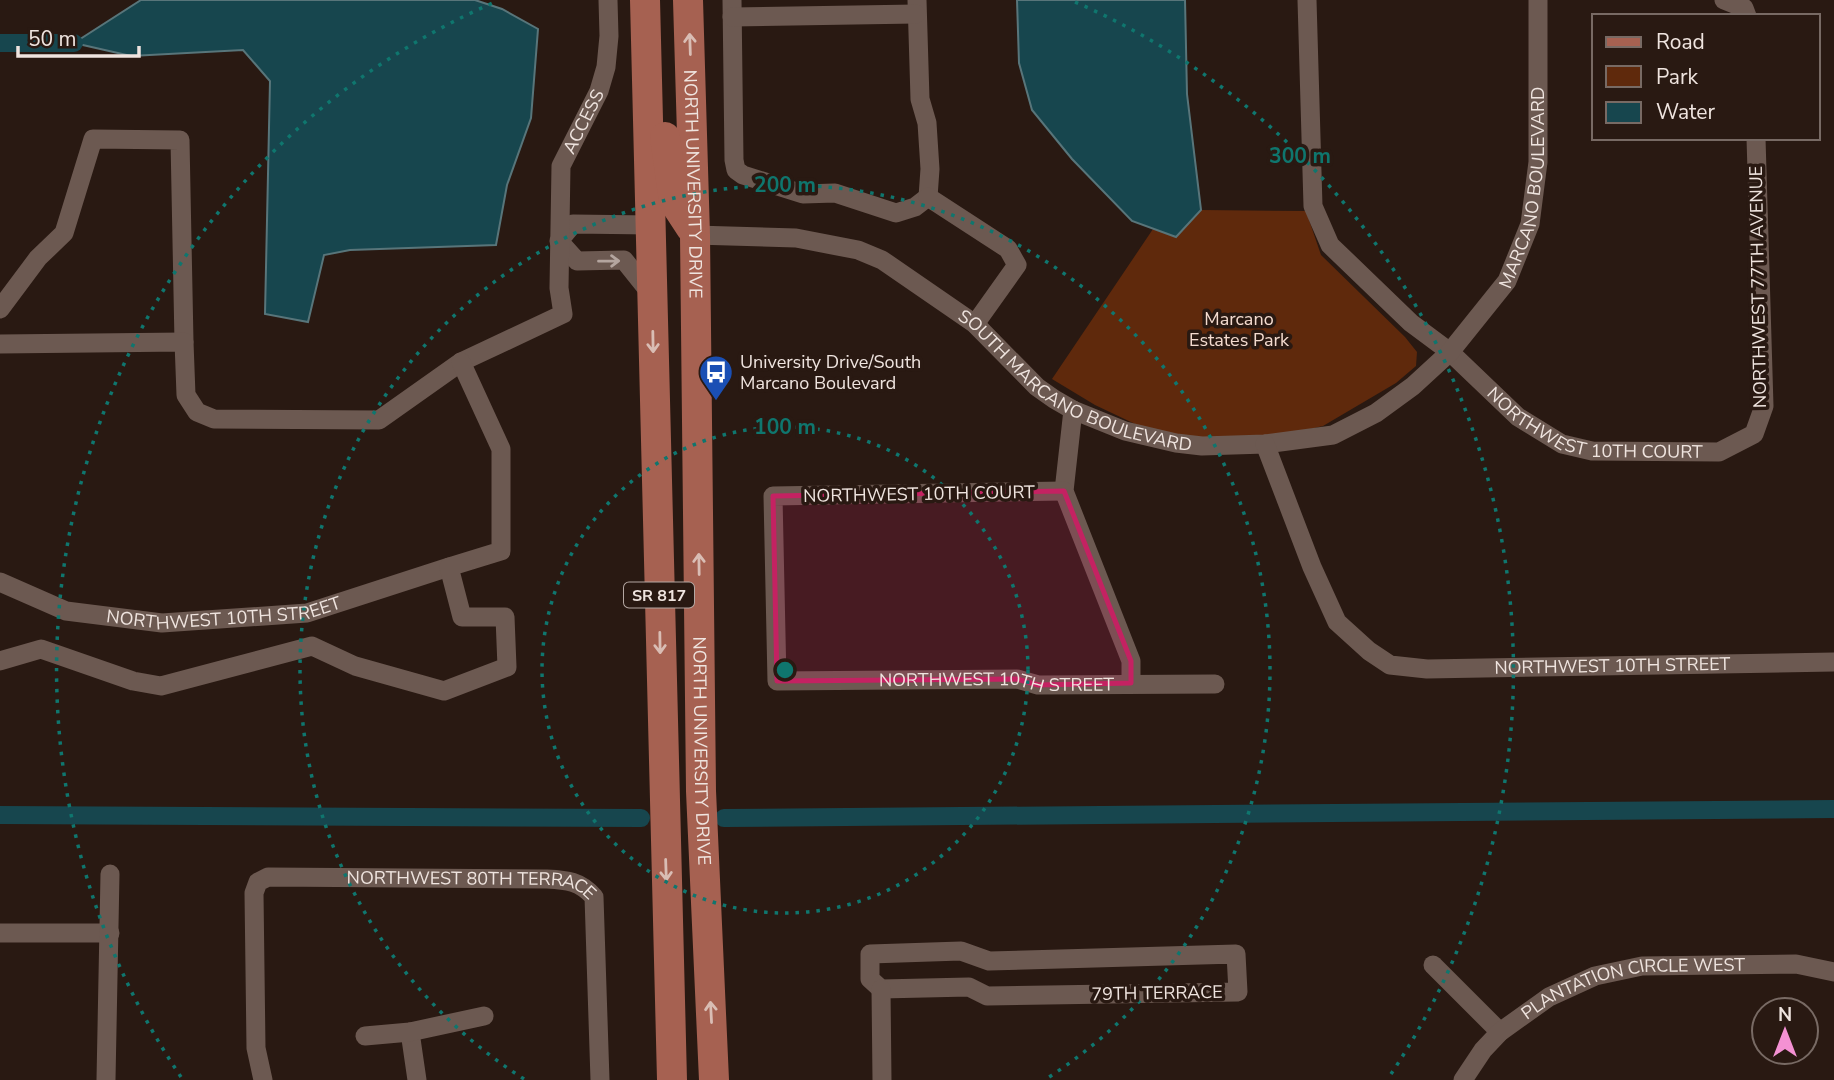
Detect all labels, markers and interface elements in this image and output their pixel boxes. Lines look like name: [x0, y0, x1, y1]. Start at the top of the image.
scale bar: [18, 14, 138, 58]
legend: [1592, 14, 1820, 140]
text: 50 m: [28, 25, 77, 53]
text: Road: [1656, 28, 1705, 56]
one-way arrow: [683, 33, 696, 56]
text: Park: [1656, 63, 1698, 91]
street label: NORTH UNIVERSITY DRIVE: [678, 69, 708, 299]
street label: ACCESS: [557, 85, 610, 158]
street label: MARCANO BOULEVARD: [1493, 87, 1551, 292]
text: Water: [1656, 98, 1715, 126]
text: 300 m: [1269, 142, 1331, 170]
street label: NORTHWEST 77TH AVENUE: [1744, 166, 1772, 408]
text: 200 m: [754, 171, 816, 199]
one-way arrow: [598, 254, 621, 267]
street label: SOUTH MARCANO BOULEVARD: [953, 304, 1193, 457]
park label: Marcano Estates Park: [1189, 307, 1290, 352]
one-way arrow: [647, 330, 660, 353]
place label: University Drive/South Marcano Boulevard: [740, 350, 921, 395]
bus stop icon: University Drive/South Marcano Boulevard: [697, 353, 735, 402]
street label: NORTHWEST 10TH COURT: [1482, 382, 1703, 464]
text: 100 m: [754, 413, 816, 441]
street label: NORTHWEST 10TH COURT: [803, 480, 1035, 508]
one-way arrow: [692, 553, 706, 576]
road number: SR 817: [624, 582, 694, 608]
street label: NORTHWEST 10TH STREET: [105, 591, 344, 635]
one-way arrow: [654, 631, 667, 654]
street label: NORTH UNIVERSITY DRIVE: [687, 636, 716, 866]
street label: NORTHWEST 10TH STREET: [1494, 652, 1731, 680]
centre of rings: [773, 658, 797, 682]
street label: NORTHWEST 10TH STREET: [879, 667, 1114, 698]
one-way arrow: [659, 859, 672, 882]
street label: NORTHWEST 80TH TERRACE: [347, 866, 602, 905]
street label: PLANTATION CIRCLE WEST: [1516, 953, 1745, 1025]
street label: 79TH TERRACE: [1091, 980, 1223, 1006]
north arrow: [1750, 996, 1820, 1066]
one-way arrow: [704, 1001, 717, 1024]
text: N: [1778, 1002, 1792, 1028]

